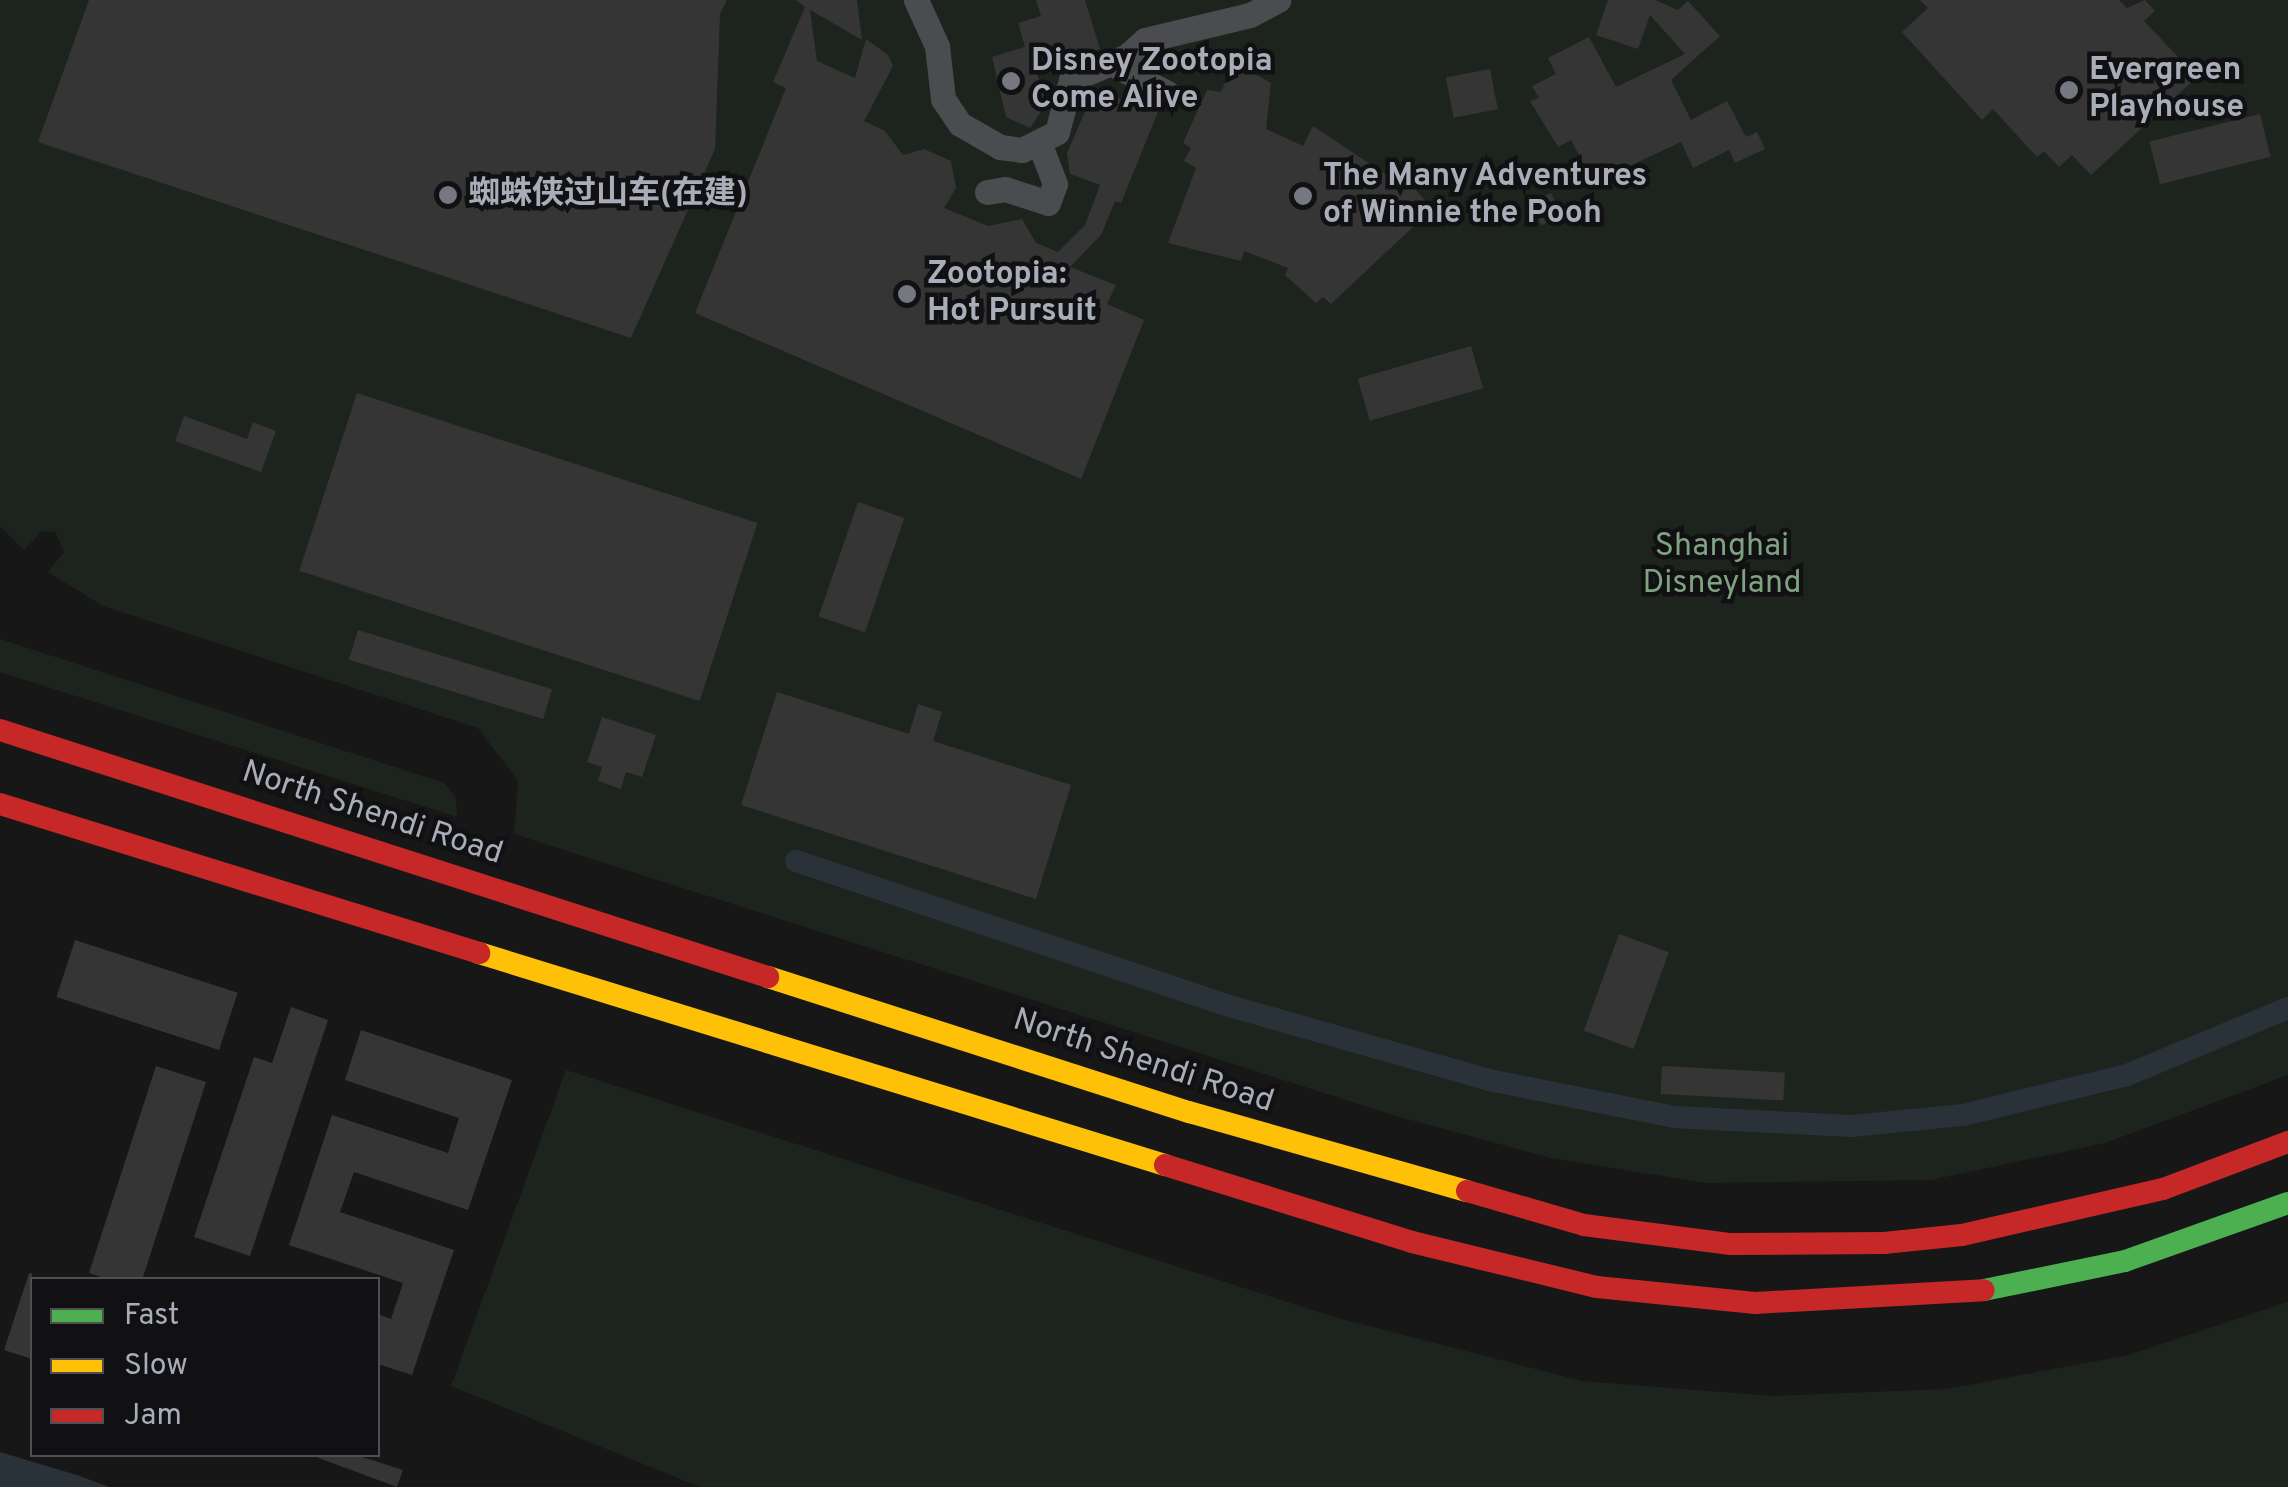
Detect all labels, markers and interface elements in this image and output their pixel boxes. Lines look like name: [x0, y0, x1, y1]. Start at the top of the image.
place label: Disney Zootopia Come Alive: [1031, 44, 1273, 119]
place label: Evergreen Playhouse: [2089, 53, 2244, 128]
marker: Disney Zootopia Come Alive: [1000, 70, 1022, 92]
marker: Evergreen Playhouse: [2058, 79, 2080, 101]
place label: The Many Adventures of Winnie the Pooh: [1323, 159, 1649, 234]
place label: 蜘蛛侠过山车(在建): [468, 176, 748, 214]
marker: 蜘蛛侠过山车(在建): [437, 184, 459, 206]
marker: The Many Adventures of Winnie the Pooh: [1292, 185, 1314, 207]
place label: Zootopia: Hot Pursuit: [927, 257, 1097, 332]
marker: Zootopia: Hot Pursuit: [896, 283, 918, 305]
park label: Shanghai Disneyland: [1642, 529, 1802, 604]
street label: North Shendi Road: [237, 754, 507, 874]
street label: North Shendi Road: [1008, 1002, 1278, 1122]
legend: [30, 1277, 380, 1457]
text: Fast: [124, 1298, 179, 1335]
text: Slow: [124, 1348, 188, 1385]
text: Jam: [124, 1398, 182, 1435]

